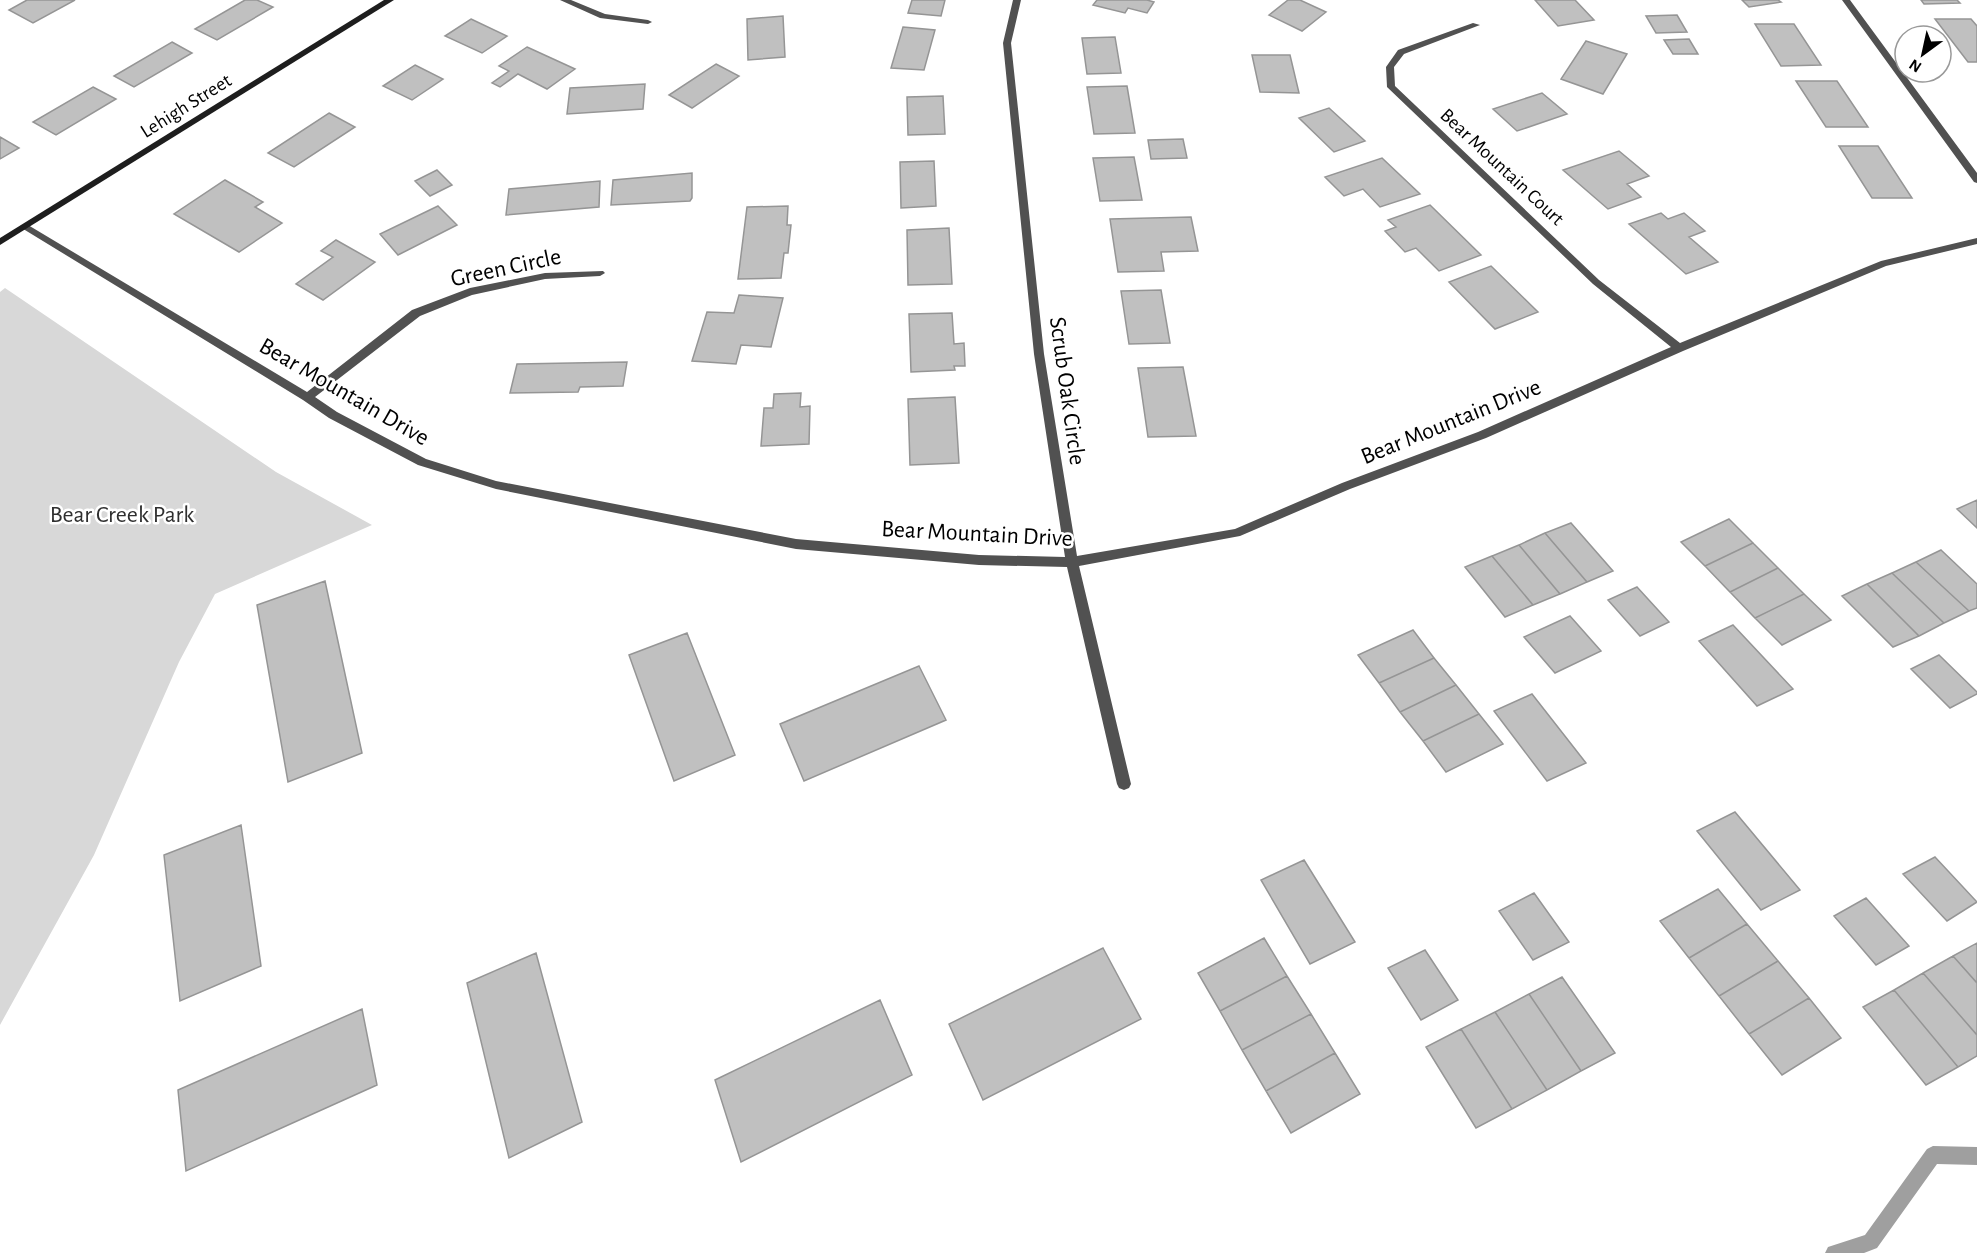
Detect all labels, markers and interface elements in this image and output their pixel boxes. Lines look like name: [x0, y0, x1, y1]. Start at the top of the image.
north arrow: [1893, 24, 1953, 84]
text: N: [1906, 56, 1924, 75]
street label: Lehigh Street: [137, 70, 236, 142]
street label: Bear Mountain Court: [1436, 105, 1568, 230]
street label: Green Circle: [449, 245, 563, 291]
street label: Scrub Oak Circle: [1045, 315, 1089, 467]
street label: Bear Mountain Drive: [255, 334, 433, 450]
street label: Bear Mountain Drive: [1358, 375, 1544, 469]
park label: Bear Creek Park: [50, 503, 194, 527]
street label: Bear Mountain Drive: [881, 517, 1073, 551]

